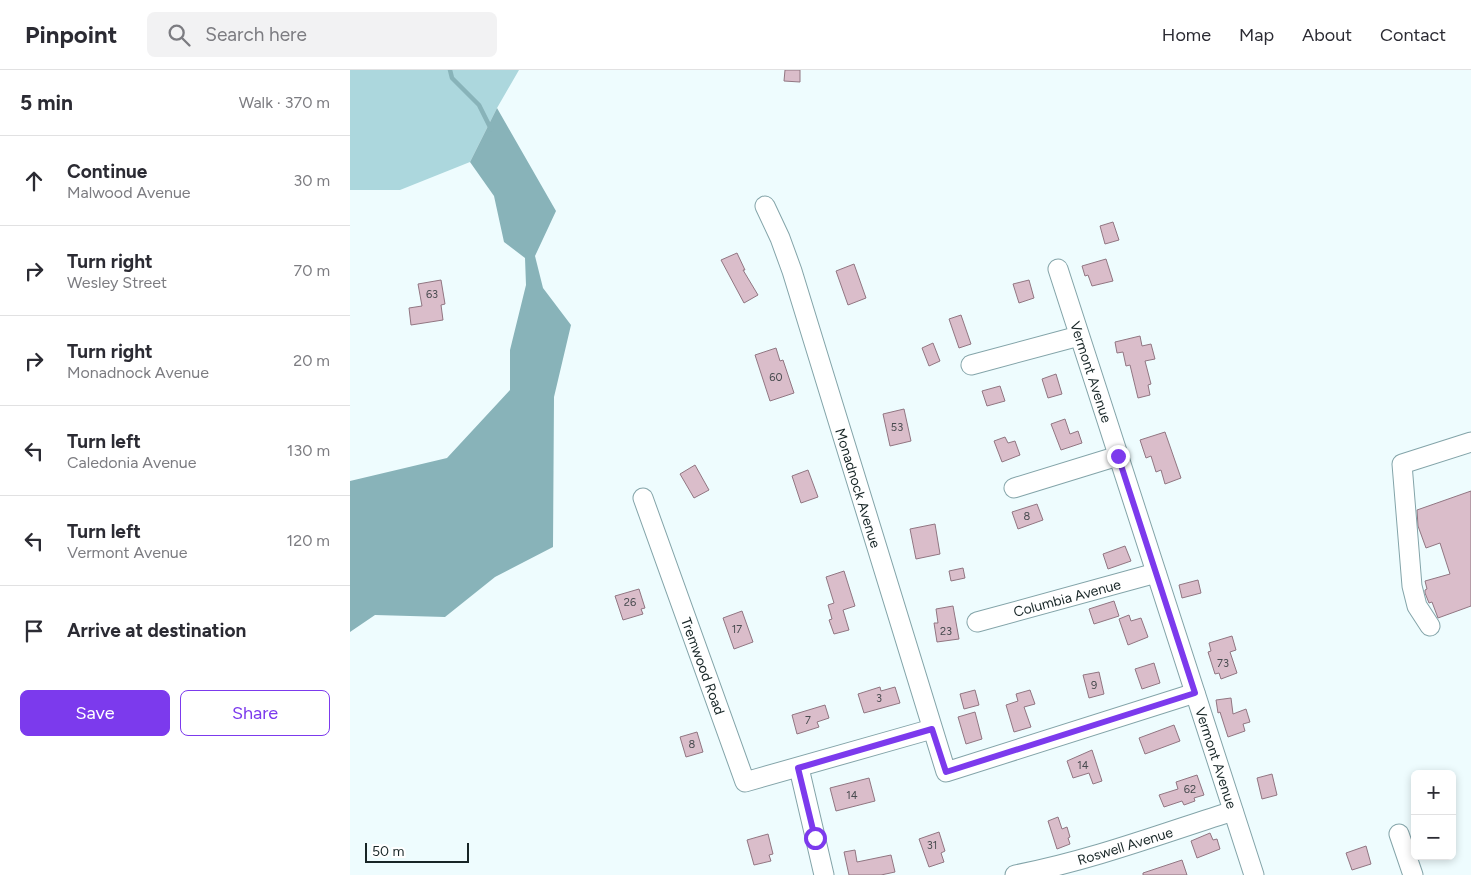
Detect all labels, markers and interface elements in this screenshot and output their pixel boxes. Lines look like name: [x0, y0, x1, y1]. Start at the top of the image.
search box: [147, 12, 497, 57]
text: Pinpoint: [25, 20, 117, 49]
icon: search: [165, 21, 193, 49]
text: Search here: [205, 23, 307, 46]
text: Home: [1162, 24, 1211, 46]
text: Map: [1239, 24, 1274, 46]
text: About: [1302, 24, 1352, 46]
text: Contact: [1380, 24, 1446, 46]
text: 5 min: [20, 90, 73, 115]
text: Walk · 370 m: [239, 93, 330, 112]
text: Continue: [67, 160, 147, 183]
icon: ahead: [20, 167, 48, 195]
text: 30 m: [293, 171, 330, 190]
text: Malwood Avenue: [67, 183, 191, 202]
text: Turn right: [67, 250, 153, 273]
icon: right: [20, 257, 48, 285]
text: 70 m: [294, 261, 330, 280]
text: Wesley Street: [67, 273, 167, 292]
house number: 63: [426, 288, 438, 301]
street label: Vermont Avenue: [1066, 319, 1115, 425]
text: Turn right: [67, 340, 153, 363]
icon: right: [20, 347, 48, 375]
text: 20 m: [293, 351, 330, 370]
text: Monadnock Avenue: [67, 363, 209, 382]
house number: 60: [769, 371, 783, 384]
house number: 53: [891, 421, 903, 434]
street label: Monadnock Avenue: [831, 426, 884, 550]
text: Turn left: [67, 430, 141, 453]
icon: left: [20, 437, 48, 465]
text: 130 m: [287, 441, 330, 460]
route end: [1107, 445, 1130, 468]
text: Caledonia Avenue: [67, 453, 196, 472]
house number: 8: [1024, 510, 1031, 523]
text: Turn left: [67, 520, 141, 543]
icon: left: [20, 527, 48, 555]
text: 120 m: [287, 531, 330, 550]
text: Vermont Avenue: [67, 543, 188, 562]
street label: Columbia Avenue: [1012, 576, 1123, 621]
house number: 26: [624, 596, 636, 609]
street label: Tremwood Road: [677, 615, 728, 717]
icon: arrive: [20, 617, 48, 645]
text: Arrive at destination: [67, 619, 246, 642]
house number: 17: [732, 623, 742, 636]
house number: 23: [940, 625, 952, 638]
house number: 73: [1217, 657, 1229, 670]
house number: 9: [1091, 679, 1097, 692]
button: Save: [20, 690, 170, 736]
button: Share: [180, 690, 330, 736]
house number: 3: [876, 692, 882, 705]
street label: Vermont Avenue: [1191, 705, 1240, 811]
house number: 7: [805, 714, 811, 727]
house number: 8: [689, 738, 696, 751]
house number: 14: [1077, 759, 1089, 772]
map controls: [1411, 770, 1456, 860]
button: +: [1411, 770, 1456, 815]
house number: 62: [1184, 783, 1196, 796]
house number: 14: [846, 789, 858, 802]
button: −: [1411, 815, 1456, 860]
street label: Roswell Avenue: [1075, 824, 1175, 869]
route start: [804, 827, 827, 850]
house number: 31: [927, 839, 937, 852]
scale bar: [365, 840, 469, 863]
text: 50 m: [372, 843, 404, 860]

